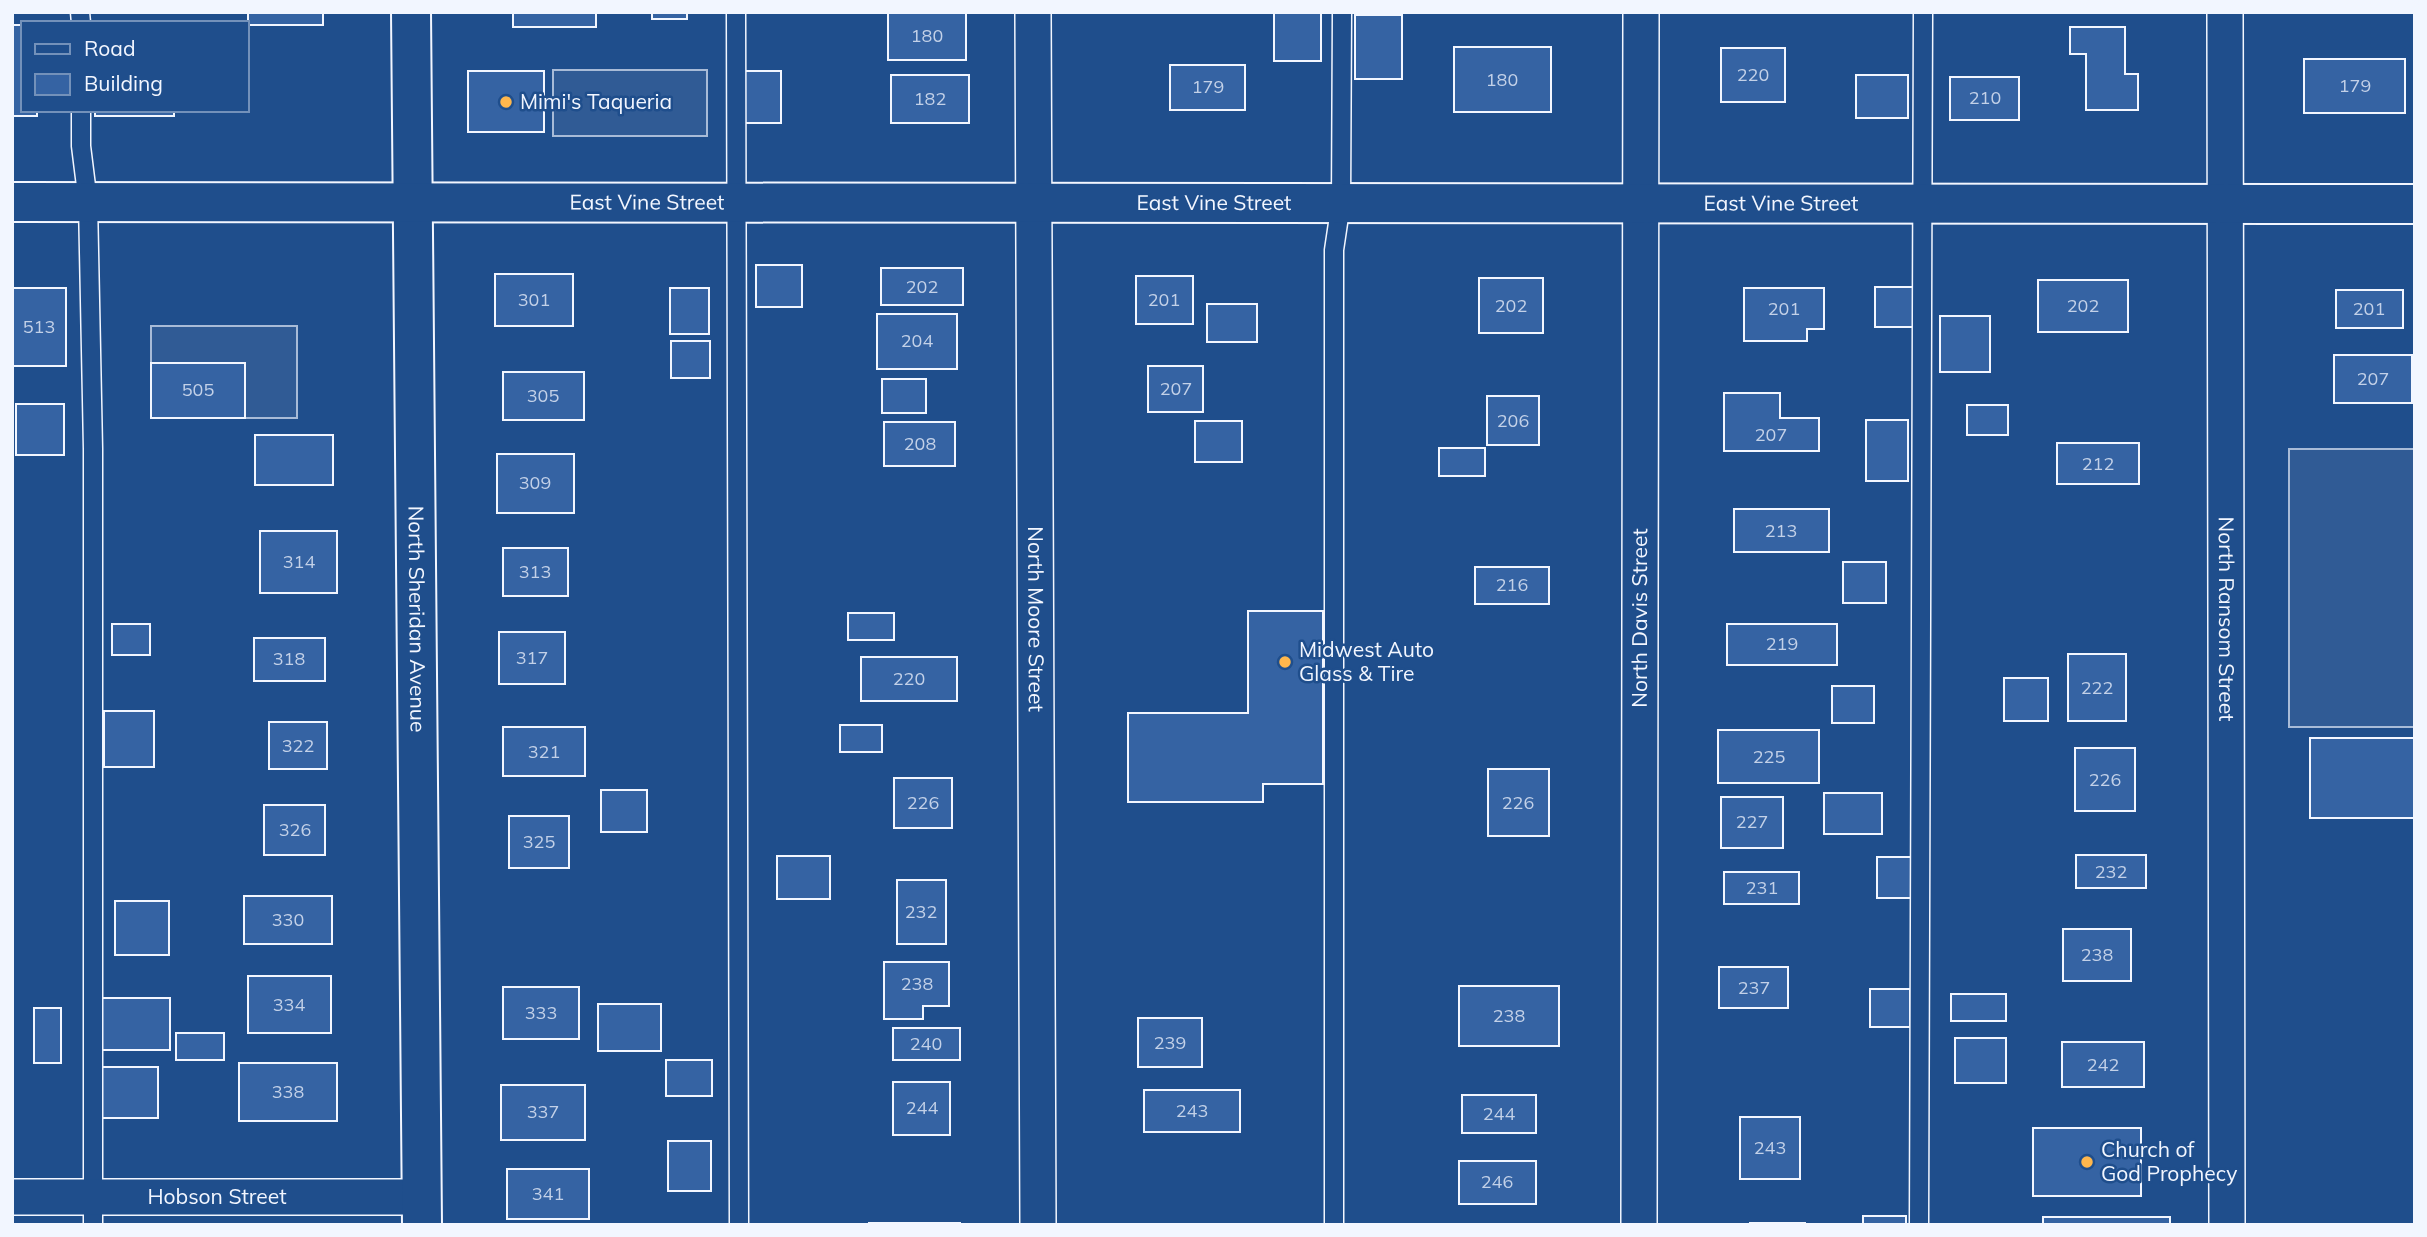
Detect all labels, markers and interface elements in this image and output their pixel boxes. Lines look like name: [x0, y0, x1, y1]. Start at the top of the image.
legend: [21, 21, 248, 112]
house number: 180: [911, 24, 943, 47]
text: Road: [84, 35, 135, 61]
house number: 220: [1737, 63, 1769, 86]
house number: 180: [1486, 68, 1518, 91]
text: Building: [84, 70, 163, 96]
house number: 179: [2339, 74, 2371, 97]
house number: 179: [1192, 75, 1224, 98]
house number: 210: [1969, 86, 2001, 109]
house number: 182: [914, 87, 946, 110]
place label: Mimi's Taqueria: [520, 88, 672, 114]
marker: Mimi's Taqueria: [498, 94, 514, 110]
street label: East Vine Street: [569, 188, 725, 215]
street label: East Vine Street: [1136, 189, 1292, 215]
street label: East Vine Street: [1703, 189, 1859, 216]
house number: 202: [906, 275, 938, 298]
house number: 301: [518, 288, 550, 311]
house number: 201: [1148, 288, 1180, 311]
house number: 202: [1495, 294, 1527, 317]
house number: 202: [2067, 294, 2099, 317]
house number: 201: [1768, 297, 1800, 320]
house number: 201: [2353, 297, 2385, 320]
house number: 513: [23, 315, 55, 338]
house number: 204: [901, 329, 933, 352]
house number: 207: [2357, 367, 2389, 390]
house number: 207: [1160, 377, 1192, 400]
house number: 505: [182, 378, 214, 401]
house number: 305: [527, 384, 559, 407]
house number: 206: [1497, 409, 1529, 432]
house number: 207: [1755, 423, 1787, 446]
house number: 208: [904, 432, 936, 455]
house number: 212: [2082, 452, 2114, 475]
house number: 309: [519, 471, 551, 494]
street label: North Sheridan Avenue: [403, 505, 432, 732]
street label: North Ransom Street: [2214, 517, 2240, 721]
house number: 213: [1765, 519, 1797, 542]
street label: North Moore Street: [1023, 526, 1050, 712]
street label: North Davis Street: [1626, 528, 1652, 708]
house number: 314: [283, 550, 315, 573]
house number: 313: [519, 560, 551, 583]
house number: 216: [1496, 573, 1528, 596]
house number: 219: [1766, 632, 1798, 655]
place label: Midwest Auto Glass & Tire: [1299, 636, 1434, 686]
house number: 317: [516, 646, 548, 669]
house number: 318: [273, 647, 305, 670]
marker: Midwest Auto Glass & Tire: [1277, 654, 1293, 670]
house number: 220: [893, 667, 925, 690]
house number: 222: [2081, 676, 2113, 699]
house number: 322: [282, 734, 314, 757]
house number: 321: [528, 740, 560, 763]
house number: 225: [1753, 745, 1785, 768]
house number: 226: [2089, 768, 2121, 791]
house number: 226: [907, 791, 939, 814]
house number: 226: [1502, 791, 1534, 814]
house number: 227: [1736, 810, 1768, 833]
house number: 326: [279, 818, 311, 841]
house number: 325: [523, 830, 555, 853]
house number: 232: [2095, 860, 2127, 883]
house number: 231: [1746, 876, 1778, 899]
house number: 232: [905, 900, 937, 923]
house number: 330: [272, 908, 304, 931]
house number: 238: [2081, 943, 2113, 966]
house number: 238: [901, 972, 933, 995]
house number: 237: [1738, 976, 1770, 999]
house number: 334: [273, 993, 305, 1016]
house number: 333: [525, 1001, 557, 1024]
house number: 238: [1493, 1004, 1525, 1027]
house number: 239: [1154, 1031, 1186, 1054]
house number: 240: [910, 1032, 942, 1055]
house number: 242: [2087, 1053, 2119, 1076]
house number: 338: [272, 1080, 304, 1103]
house number: 244: [906, 1096, 938, 1119]
house number: 243: [1176, 1099, 1208, 1122]
house number: 337: [527, 1100, 559, 1123]
house number: 244: [1483, 1102, 1515, 1125]
house number: 243: [1754, 1136, 1786, 1159]
place label: Church of God Prophecy: [2101, 1136, 2237, 1186]
marker: Church of God Prophecy: [2079, 1154, 2095, 1170]
house number: 246: [1481, 1170, 1513, 1193]
house number: 341: [532, 1182, 564, 1205]
street label: Hobson Street: [147, 1183, 287, 1209]

